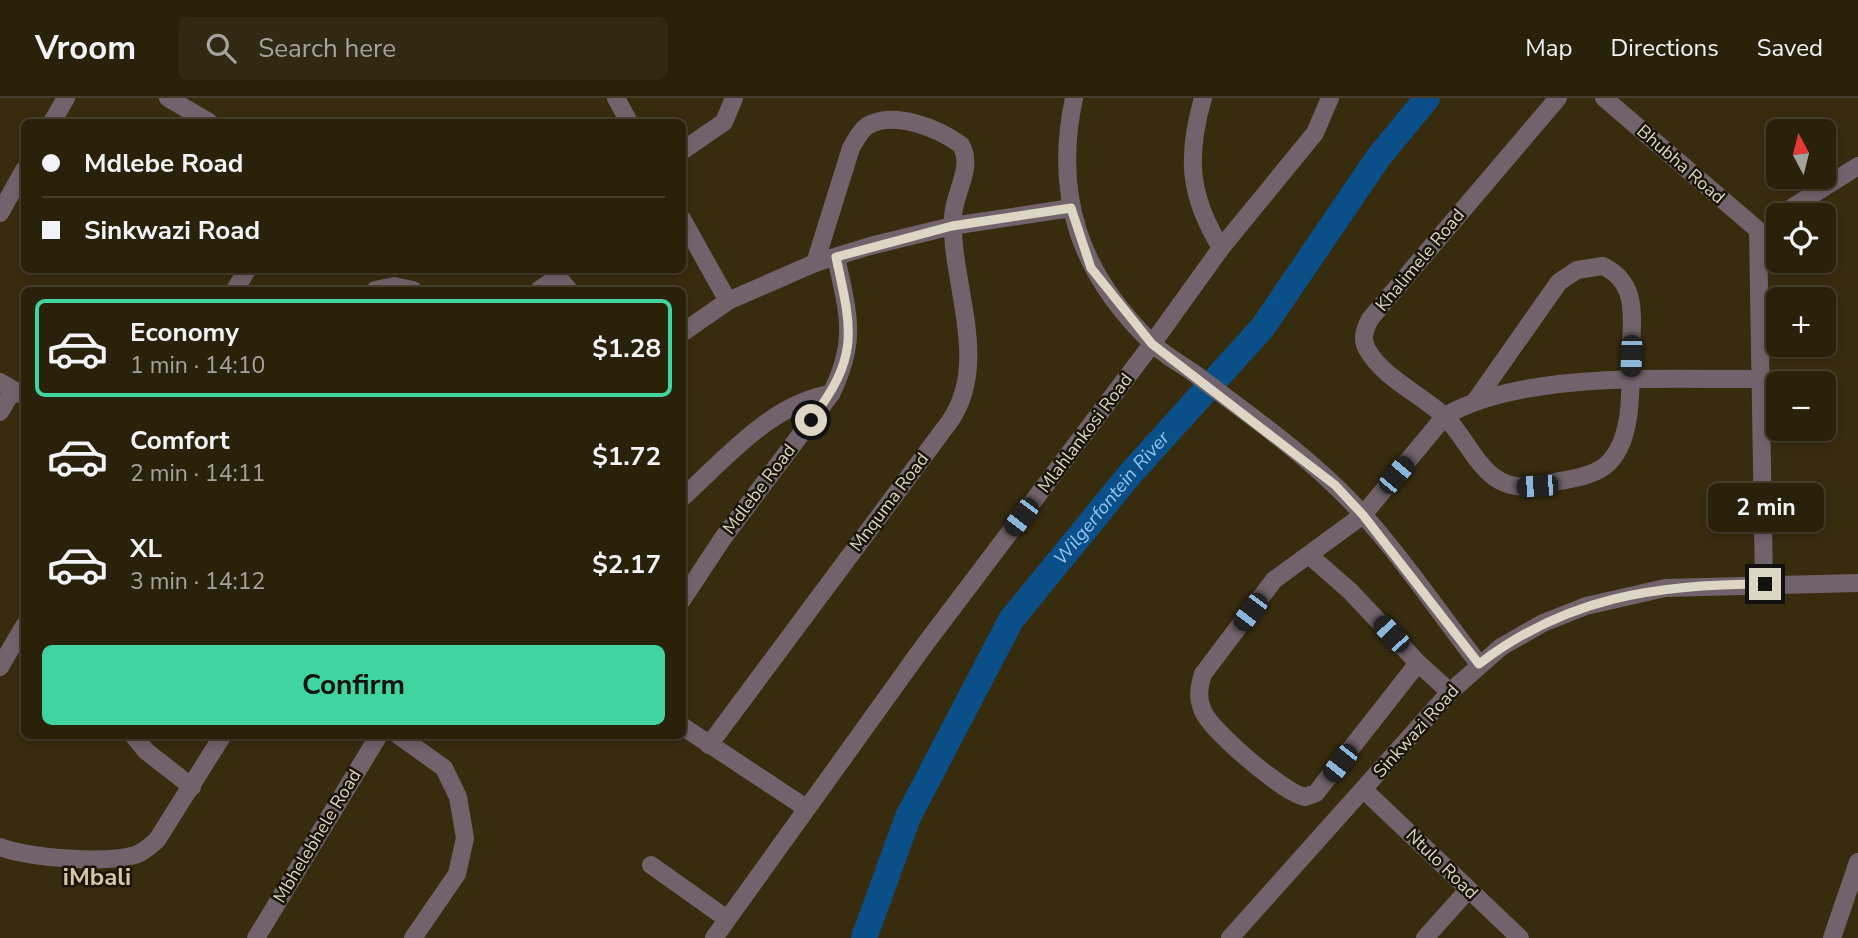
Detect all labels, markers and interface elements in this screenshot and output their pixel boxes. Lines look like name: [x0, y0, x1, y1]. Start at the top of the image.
search box: [178, 17, 668, 80]
text: Vroom: [35, 26, 136, 71]
icon: search: [202, 29, 240, 67]
text: Search here: [258, 31, 396, 66]
text: Map: [1525, 32, 1572, 64]
text: Directions: [1610, 32, 1719, 64]
text: Saved: [1757, 32, 1823, 64]
street label: Bhubha Road: [1632, 119, 1730, 209]
north arrow: [1766, 119, 1836, 189]
map controls: [1766, 119, 1836, 441]
text: Mdlebe Road: [84, 146, 243, 181]
button: locate: [1766, 203, 1836, 273]
street label: Khalimele Road: [1370, 204, 1470, 316]
text: Sinkwazi Road: [84, 213, 260, 248]
button: +: [1766, 287, 1836, 357]
text: Economy: [130, 315, 239, 350]
icon: car: [46, 317, 109, 380]
text: $1.28: [592, 331, 661, 366]
car: [1620, 335, 1643, 377]
text: 1 min · 14:10: [130, 350, 265, 381]
street label: Mlahlankosi Road: [1032, 368, 1138, 498]
button: −: [1766, 371, 1836, 441]
route start: [795, 404, 827, 436]
text: Comfort: [130, 423, 230, 458]
icon: car: [46, 425, 109, 488]
water label: Wilgerfontein River: [1048, 425, 1176, 571]
text: $1.72: [592, 439, 661, 474]
street label: Mdlebe Road: [717, 439, 801, 539]
street label: Mnquma Road: [844, 448, 934, 556]
car: [1375, 452, 1418, 498]
text: 2 min · 14:11: [130, 458, 265, 489]
car: [1516, 474, 1559, 498]
callout: 2 min: [1707, 482, 1823, 532]
text: 2 min: [1736, 492, 1796, 523]
car: [1000, 494, 1043, 540]
text: XL: [130, 531, 162, 566]
icon: car: [46, 533, 109, 596]
text: $2.17: [592, 547, 661, 582]
text: 3 min · 14:12: [130, 566, 265, 597]
route end: [1749, 568, 1781, 600]
car: [1229, 589, 1272, 635]
car: [1369, 611, 1414, 657]
button: Confirm: [42, 645, 665, 725]
street label: Sinkwazi Road: [1368, 679, 1464, 783]
car: [1319, 740, 1362, 786]
street label: Mbhelebhele Road: [268, 765, 366, 907]
street label: Ntulo Road: [1401, 824, 1483, 904]
district label: iMbali: [63, 861, 131, 893]

